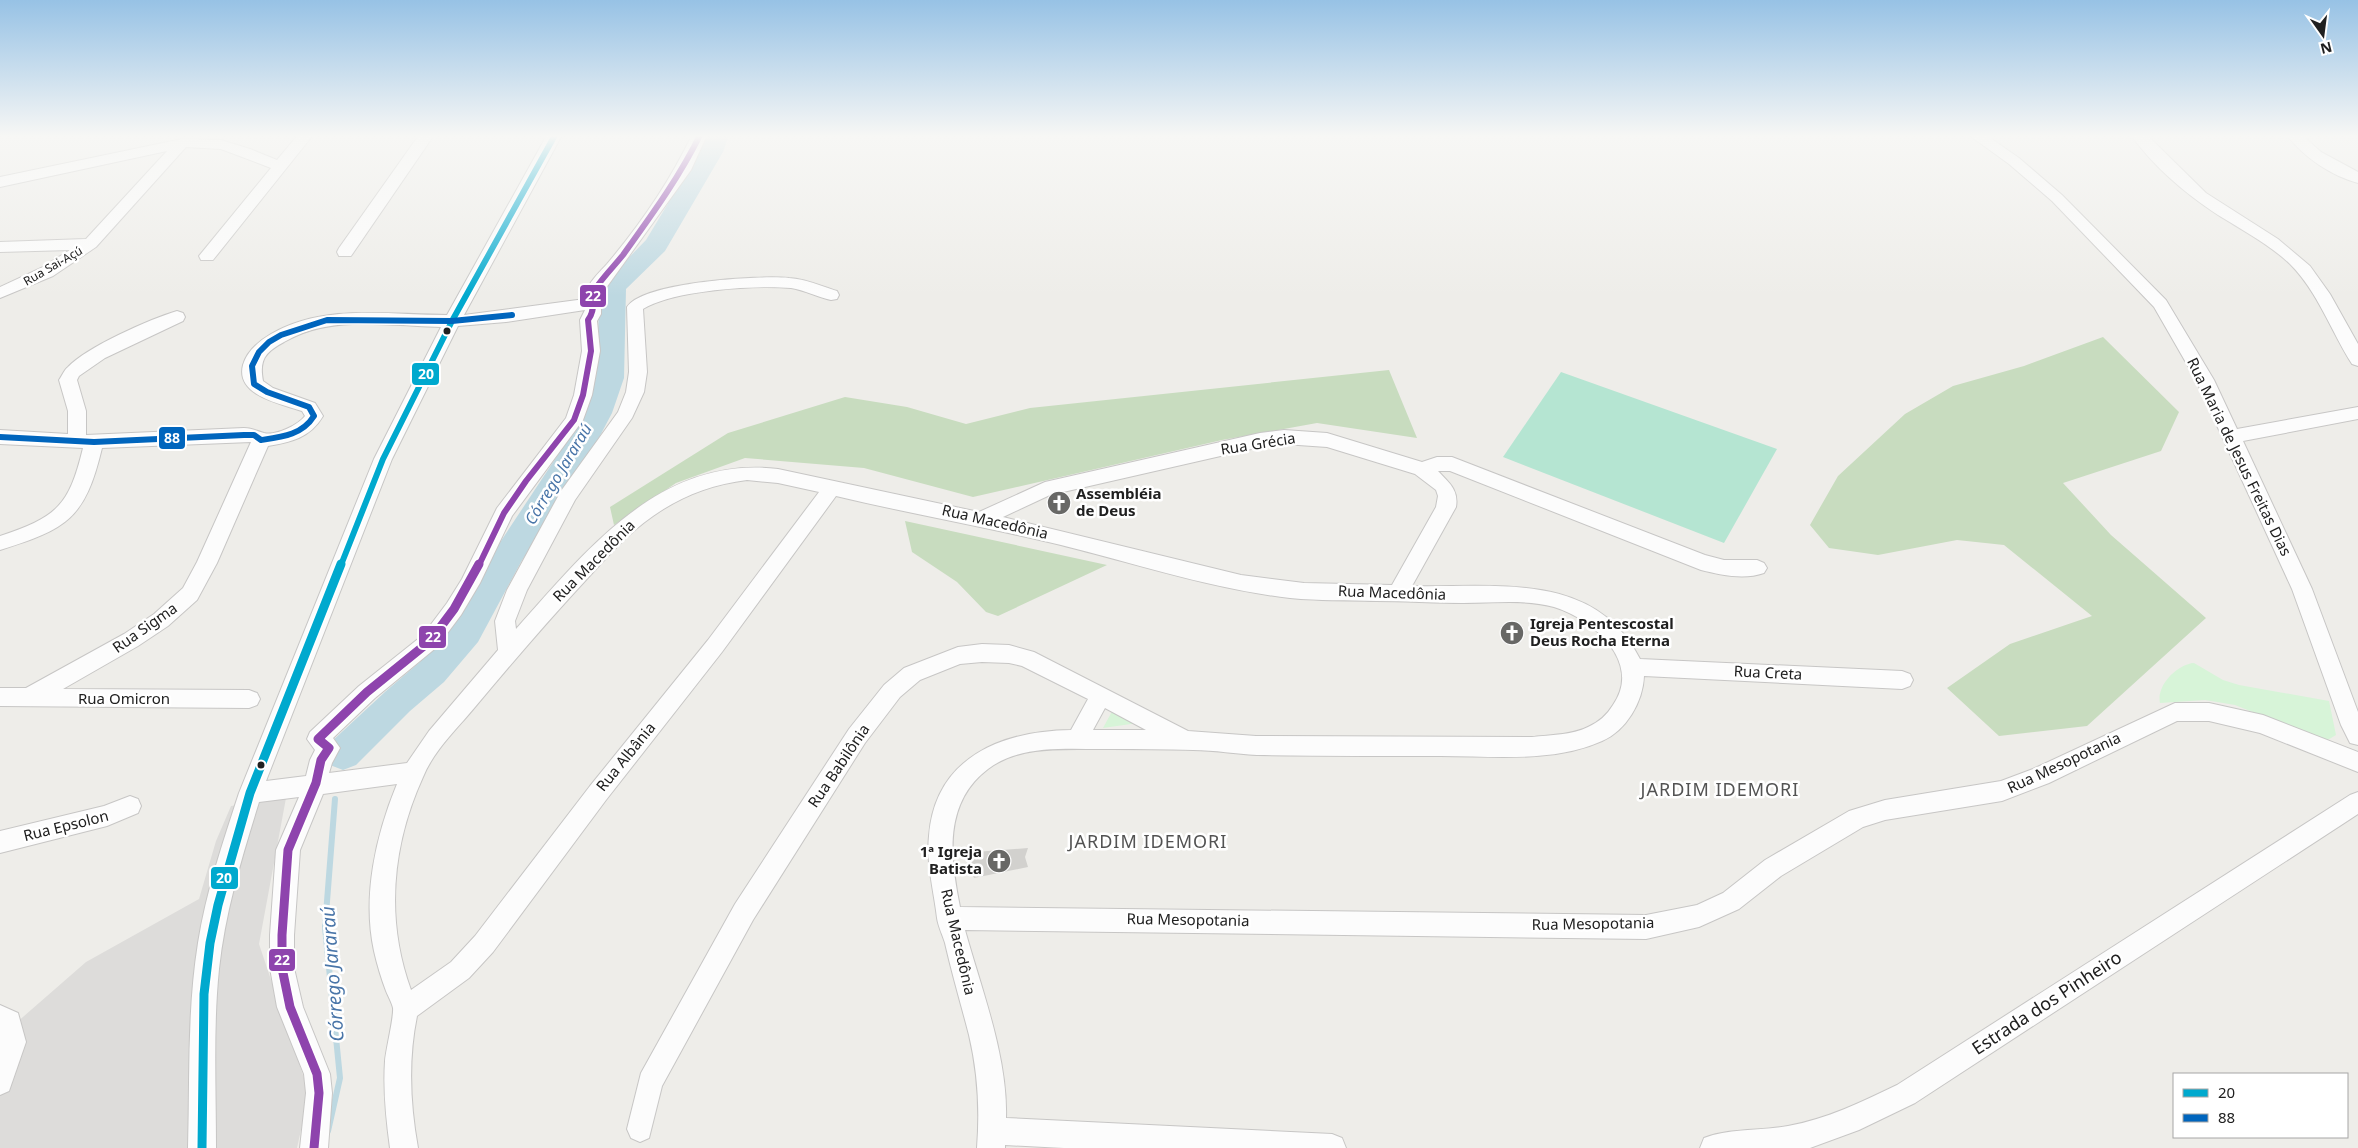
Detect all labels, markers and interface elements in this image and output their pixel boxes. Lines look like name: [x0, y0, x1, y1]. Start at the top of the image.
north arrow: [2298, 10, 2348, 60]
text: N: [2318, 38, 2334, 59]
street label: Rua Sai-Açú: [20, 242, 86, 289]
line badge: 22: [579, 284, 607, 308]
text: 22: [585, 286, 601, 305]
unlabelled marker: [442, 326, 452, 336]
street label: Rua Maria de Jesus Freitas Dias: [2183, 354, 2297, 559]
line badge: 20: [411, 362, 440, 386]
text: 20: [418, 364, 434, 383]
water label: Córrego Jararaú: [519, 419, 597, 529]
line badge: 88: [158, 426, 186, 450]
street label: Rua Grécia: [1219, 427, 1297, 459]
text: 88: [164, 428, 180, 447]
place label: Assembléia de Deus: [1076, 483, 1161, 520]
church icon: Assembléia de Deus: [1046, 490, 1072, 516]
street label: Rua Macedônia: [940, 499, 1050, 543]
street label: Rua Macedônia: [548, 515, 639, 606]
street label: Rua Macedônia: [1337, 580, 1447, 604]
street label: Rua Sigma: [108, 598, 181, 657]
place label: Igreja Pentescostal Deus Rocha Eterna: [1530, 613, 1674, 650]
church icon: Igreja Pentescostal Deus Rocha Eterna: [1499, 620, 1525, 646]
line badge: 22: [418, 625, 447, 649]
text: 22: [425, 627, 441, 646]
street label: Rua Creta: [1733, 660, 1803, 684]
street label: Rua Omicron: [78, 688, 170, 708]
street label: Rua Albânia: [591, 718, 659, 795]
street label: Rua Babilônia: [803, 720, 873, 811]
street label: Rua Mesopotania: [2004, 727, 2124, 797]
unlabelled marker: [256, 760, 266, 770]
district label: JARDIM IDEMORI: [1639, 777, 1799, 801]
street label: Rua Epsolon: [21, 805, 110, 845]
district label: JARDIM IDEMORI: [1067, 829, 1227, 853]
place label: 1ª Igreja Batista: [920, 841, 982, 878]
church icon: 1ª Igreja Batista: [986, 848, 1012, 874]
line badge: 20: [210, 866, 239, 890]
text: 20: [216, 868, 232, 887]
street label: Rua Macedônia: [937, 887, 981, 997]
water label: Córrego Jararaú: [314, 905, 350, 1043]
street label: Rua Mesopotania: [1126, 908, 1250, 930]
street label: Rua Mesopotania: [1531, 912, 1655, 934]
street label: Estrada dos Pinheiro: [1967, 945, 2126, 1060]
line badge: 22: [268, 948, 296, 972]
text: 22: [274, 950, 290, 969]
legend: [2173, 1073, 2348, 1138]
text: 20: [2218, 1082, 2235, 1102]
text: 88: [2218, 1107, 2235, 1127]

